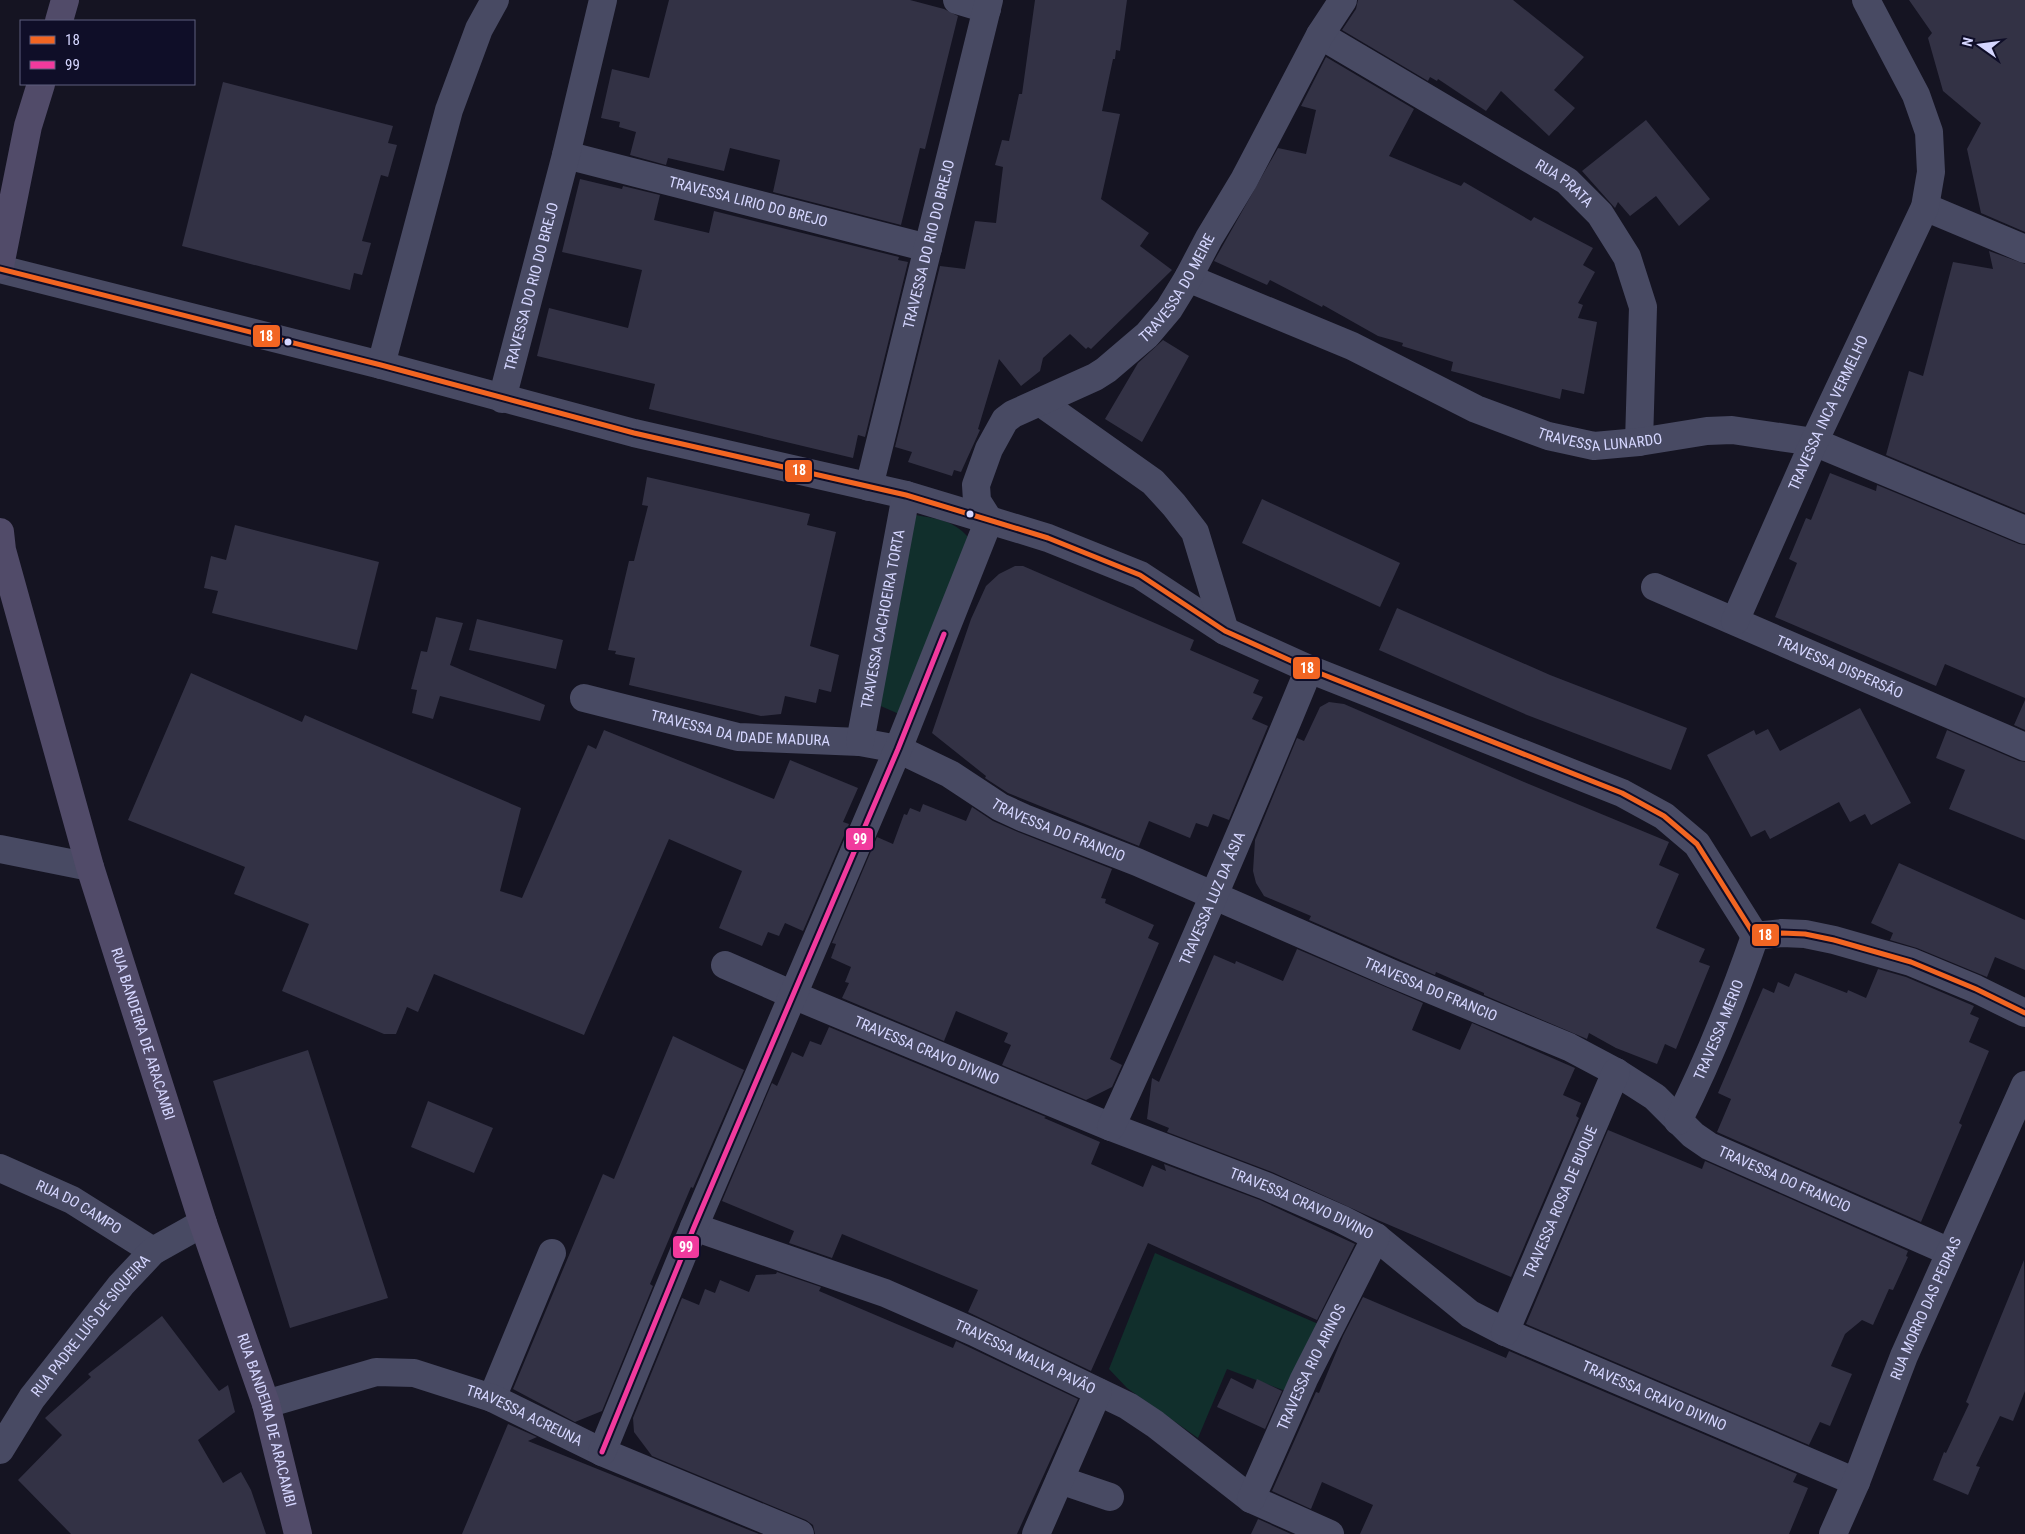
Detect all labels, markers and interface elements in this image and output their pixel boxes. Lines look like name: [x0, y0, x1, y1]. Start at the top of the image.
legend: [20, 20, 195, 85]
north arrow: [1955, 20, 2005, 70]
text: 18: [65, 31, 80, 49]
text: N: [1959, 36, 1976, 48]
text: 99: [65, 56, 80, 74]
street label: RUA PRATA: [1532, 155, 1597, 211]
street label: TRAVESSA DO RIO DO BREJO: [899, 158, 958, 331]
street label: TRAVESSA LIRIO DO BREJO: [667, 173, 829, 231]
street label: TRAVESSA DO RIO DO BREJO: [501, 201, 562, 373]
street label: TRAVESSA DO MEIRE: [1136, 231, 1219, 347]
line badge: 18: [252, 324, 281, 348]
text: 18: [259, 328, 273, 344]
street label: TRAVESSA INCA VERMELHO: [1785, 332, 1872, 493]
unlabelled marker: [283, 337, 293, 347]
street label: TRAVESSA LUNARDO: [1535, 424, 1663, 455]
line badge: 18: [784, 459, 813, 483]
text: 18: [792, 462, 806, 478]
unlabelled marker: [965, 509, 975, 519]
street label: TRAVESSA CACHOEIRA TORTA: [857, 528, 908, 710]
street label: TRAVESSA DISPERSÃO: [1773, 631, 1906, 702]
line badge: 18: [1292, 656, 1321, 680]
text: 18: [1300, 660, 1314, 676]
street label: TRAVESSA DA IDADE MADURA: [649, 706, 831, 750]
street label: TRAVESSA DO FRANCIO: [988, 795, 1128, 866]
line badge: 99: [845, 827, 874, 851]
street label: TRAVESSA LUZ DA ÁSIA: [1176, 829, 1249, 968]
text: 99: [853, 831, 867, 847]
line badge: 18: [1751, 923, 1780, 947]
text: 18: [1758, 927, 1772, 943]
street label: RUA BANDEIRA DE ARACAMBI: [107, 945, 179, 1122]
street label: TRAVESSA DO FRANCIO: [1361, 953, 1500, 1025]
street label: TRAVESSA MERIO: [1690, 977, 1747, 1083]
street label: TRAVESSA CRAVO DIVINO: [851, 1012, 1002, 1089]
street label: TRAVESSA ROSA DE BUQUE: [1520, 1123, 1601, 1282]
street label: TRAVESSA DO FRANCIO: [1715, 1142, 1853, 1216]
street label: TRAVESSA CRAVO DIVINO: [1227, 1164, 1377, 1243]
street label: RUA DO CAMPO: [33, 1176, 125, 1238]
street label: RUA MORRO DAS PEDRAS: [1887, 1234, 1965, 1382]
line badge: 99: [672, 1235, 700, 1259]
text: 99: [679, 1239, 693, 1255]
street label: RUA PADRE LUÍS DE SIQUEIRA: [27, 1251, 154, 1401]
street label: TRAVESSA RIO ARINOS: [1273, 1301, 1350, 1433]
street label: TRAVESSA MALVA PAVÃO: [952, 1316, 1099, 1398]
street label: RUA BANDEIRA DE ARACAMBI: [233, 1331, 300, 1509]
street label: TRAVESSA CRAVO DIVINO: [1579, 1357, 1729, 1435]
street label: TRAVESSA ACREUNA: [464, 1381, 586, 1450]

